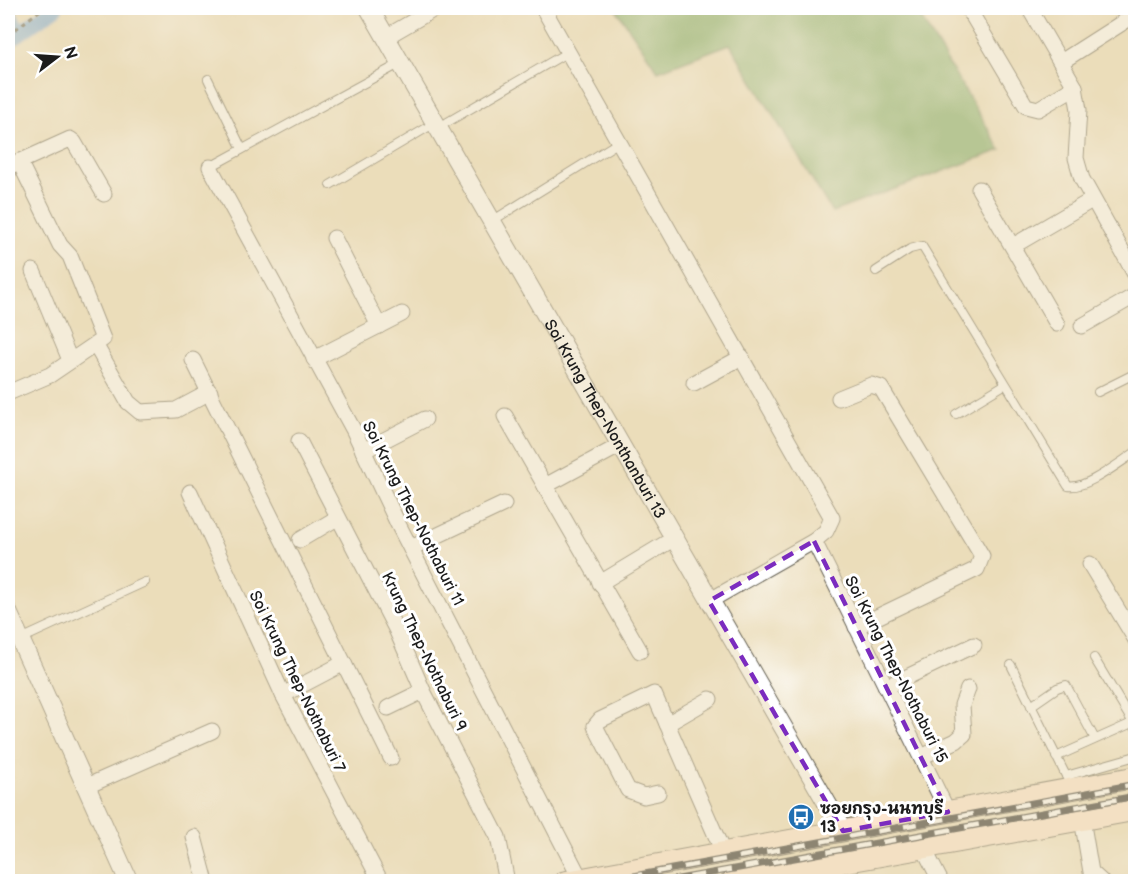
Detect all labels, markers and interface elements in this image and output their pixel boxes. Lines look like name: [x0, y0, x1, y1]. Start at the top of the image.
north arrow: [27, 27, 87, 87]
text: N: [59, 45, 81, 62]
street label: Soi Krung Thep-Nonthanburi 13: [539, 317, 669, 523]
street label: Soi Krung Thep-Nothaburi 11: [358, 418, 468, 609]
street label: Krung Thep-Nothaburi 9: [377, 569, 470, 734]
street label: Soi Krung Thep-Nothaburi 15: [840, 573, 951, 766]
street label: Soi Krung Thep-Nothaburi 7: [244, 588, 349, 776]
place label: ซอยกรุง-นนทบุรี 13: [820, 798, 943, 837]
bus stop icon: ซอยกรุง-นนทบุรี 13: [786, 802, 816, 832]

